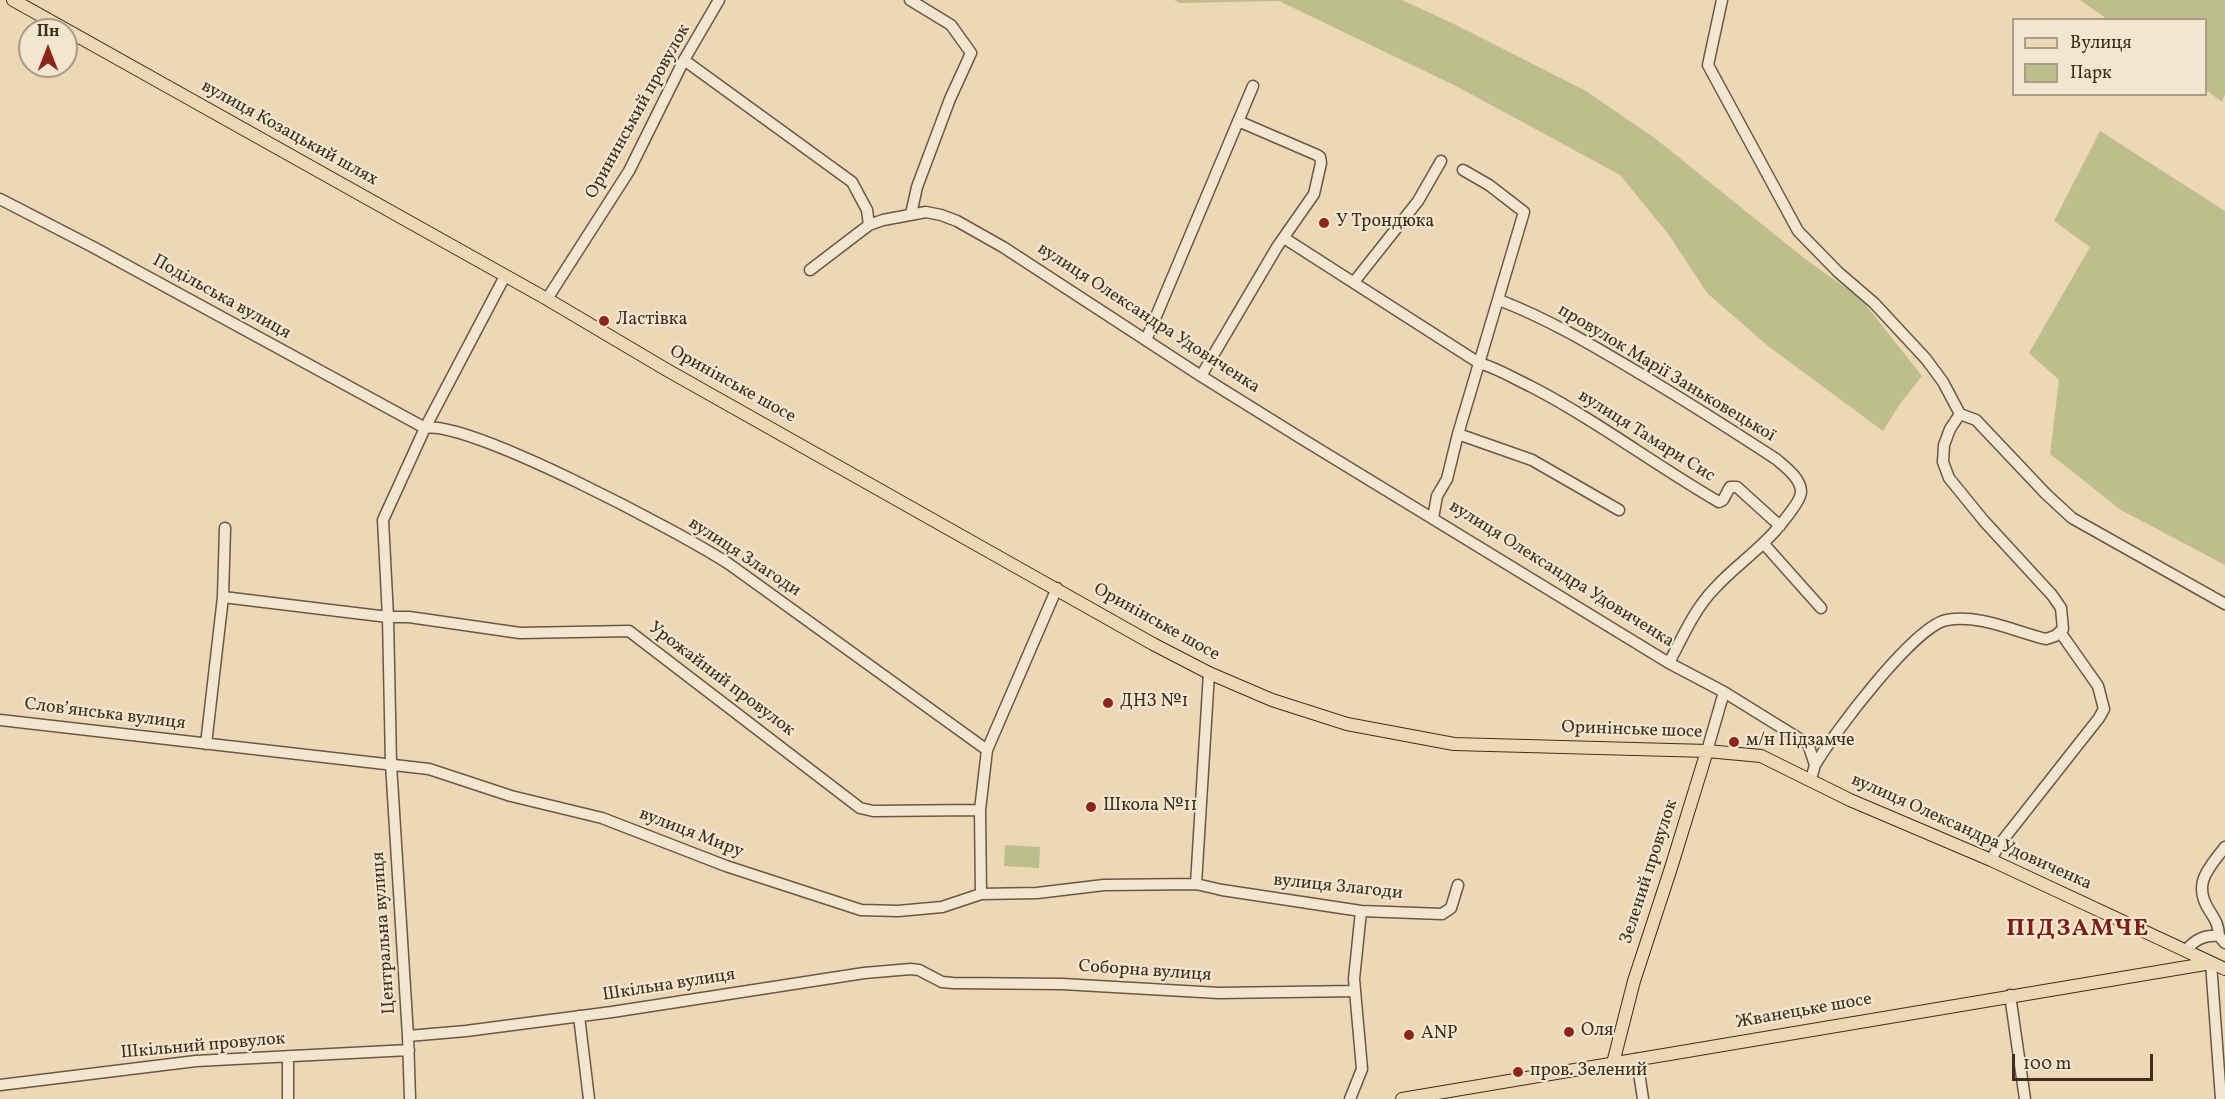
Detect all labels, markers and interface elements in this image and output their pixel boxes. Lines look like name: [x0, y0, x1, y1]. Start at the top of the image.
north arrow: [18, 18, 78, 78]
legend: [2012, 18, 2207, 96]
text: Пн: [37, 21, 59, 43]
street label: Орининський провулок: [582, 21, 696, 203]
text: Вулиця: [2070, 31, 2132, 56]
text: Парк: [2070, 61, 2112, 86]
street label: вулиця Козацький шлях: [197, 76, 381, 192]
place label: У Трондюка: [1336, 212, 1434, 234]
marker: У Трондюка: [1317, 216, 1331, 230]
street label: вулиця Олександра Удовиченка: [1033, 239, 1263, 399]
street label: Подільська вулиця: [148, 251, 294, 345]
street label: провулок Марії Заньковецької: [1553, 300, 1779, 448]
place label: Ластівка: [616, 310, 687, 332]
marker: Ластівка: [597, 314, 611, 328]
street label: Оринінське шосе: [665, 341, 799, 429]
street label: вулиця Тамари Сис: [1574, 386, 1718, 488]
street label: вулиця Олександра Удовиченка: [1445, 497, 1677, 653]
street label: вулиця Злагоди: [684, 514, 804, 602]
street label: Оринінське шосе: [1089, 579, 1223, 667]
street label: Урожайний провулок: [644, 618, 798, 742]
place label: ДНЗ №1: [1120, 692, 1188, 714]
street label: Словʼянська вулиця: [23, 694, 187, 736]
marker: ДНЗ №1: [1101, 696, 1115, 710]
street label: Оринінське шосе: [1561, 718, 1703, 744]
place label: м/н Підзамче: [1746, 731, 1855, 753]
marker: м/н Підзамче: [1727, 735, 1741, 749]
street label: вулиця Олександра Удовиченка: [1847, 770, 2095, 896]
place label: Школа №11: [1103, 796, 1197, 818]
street label: Зелений провулок: [1616, 797, 1684, 947]
marker: Школа №11: [1084, 800, 1098, 814]
street label: вулиця Миру: [636, 804, 746, 864]
street label: Центральна вулиця: [369, 851, 401, 1015]
street label: вулиця Злагоди: [1272, 870, 1404, 906]
district label: ПІДЗАМЧЕ: [2006, 917, 2150, 945]
street label: Соборна вулиця: [1078, 957, 1212, 987]
street label: Шкільна вулиця: [601, 965, 737, 1007]
street label: Жванецьке шосе: [1734, 989, 1874, 1035]
place label: Оля: [1581, 1021, 1613, 1043]
place label: ANP: [1421, 1024, 1457, 1046]
marker: Оля: [1562, 1025, 1576, 1039]
marker: ANP: [1402, 1028, 1416, 1042]
street label: Шкільний провулок: [120, 1029, 286, 1065]
scale bar: [2015, 1042, 2156, 1080]
text: 100 m: [2023, 1052, 2072, 1077]
place label: пров. Зелений: [1530, 1061, 1647, 1083]
marker: пров. Зелений: [1511, 1065, 1525, 1079]

